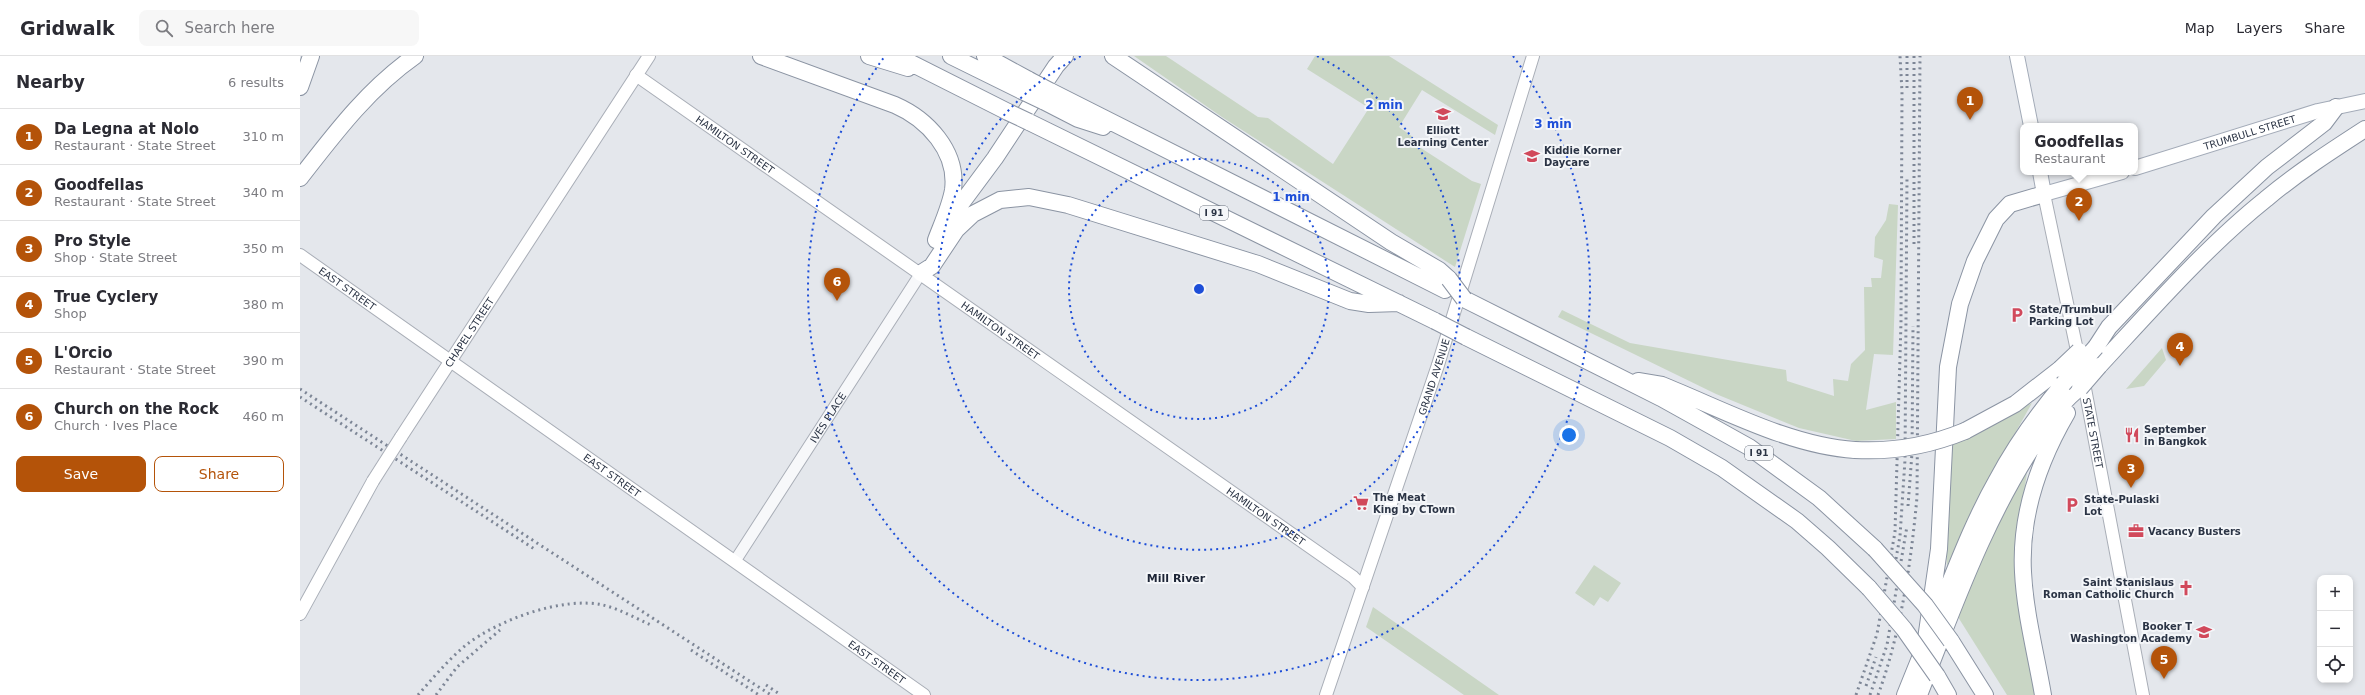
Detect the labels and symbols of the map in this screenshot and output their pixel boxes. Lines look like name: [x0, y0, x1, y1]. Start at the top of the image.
pin: 1: [1957, 87, 1983, 120]
text: 2 min: [1365, 98, 1403, 112]
school or university icon: Elliott Learning Center: [1434, 105, 1452, 123]
street label: TRUMBULL STREET: [2201, 113, 2298, 153]
street label: HAMILTON STREET: [694, 114, 777, 176]
text: 3 min: [1534, 117, 1572, 131]
place label: Elliott Learning Center: [1398, 125, 1489, 148]
place label: Kiddie Korner Daycare: [1544, 145, 1621, 168]
school or university icon: Kiddie Korner Daycare: [1523, 147, 1541, 165]
pin: 2: [2066, 188, 2092, 221]
text: 1 min: [1272, 190, 1310, 204]
road number: I 91: [1200, 206, 1228, 220]
street label: EAST STREET: [317, 265, 378, 313]
pin: 6: [824, 268, 850, 301]
centre of rings: [1192, 282, 1206, 296]
street label: CHAPEL STREET: [443, 295, 497, 369]
street label: HAMILTON STREET: [959, 299, 1042, 362]
place label: State/Trumbull Parking Lot: [2029, 304, 2112, 327]
parking icon: State/Trumbull Parking Lot: [2008, 306, 2026, 324]
pin: 4: [2167, 333, 2193, 366]
street label: GRAND AVENUE: [1416, 337, 1452, 417]
street label: IVES PLACE: [808, 390, 848, 445]
street label: STATE STREET: [2081, 397, 2105, 470]
place label: September in Bangkok: [2144, 424, 2207, 447]
your location: [1559, 425, 1579, 445]
restaurant icon: September in Bangkok: [2123, 426, 2141, 444]
road number: I 91: [1745, 446, 1773, 460]
street label: EAST STREET: [581, 452, 643, 500]
pin: 3: [2118, 455, 2144, 488]
street label: HAMILTON STREET: [1224, 485, 1308, 548]
place label: The Meat King by CTown: [1373, 492, 1455, 515]
supermarket icon: The Meat King by CTown: [1352, 494, 1370, 512]
place label: State-Pulaski Lot: [2084, 494, 2159, 517]
parking icon: State-Pulaski Lot: [2063, 496, 2081, 514]
office icon: Vacancy Busters: [2127, 522, 2145, 540]
place label: Vacancy Busters: [2148, 526, 2241, 537]
district label: Mill River: [1147, 572, 1206, 585]
place label: Saint Stanislaus Roman Catholic Church: [2043, 577, 2174, 600]
church icon: Saint Stanislaus Roman Catholic Church: [2177, 579, 2195, 597]
place label: Booker T Washington Academy: [2070, 621, 2192, 644]
school or university icon: Booker T Washington Academy: [2195, 623, 2213, 641]
street label: EAST STREET: [846, 638, 908, 687]
pin: 5: [2151, 646, 2177, 679]

